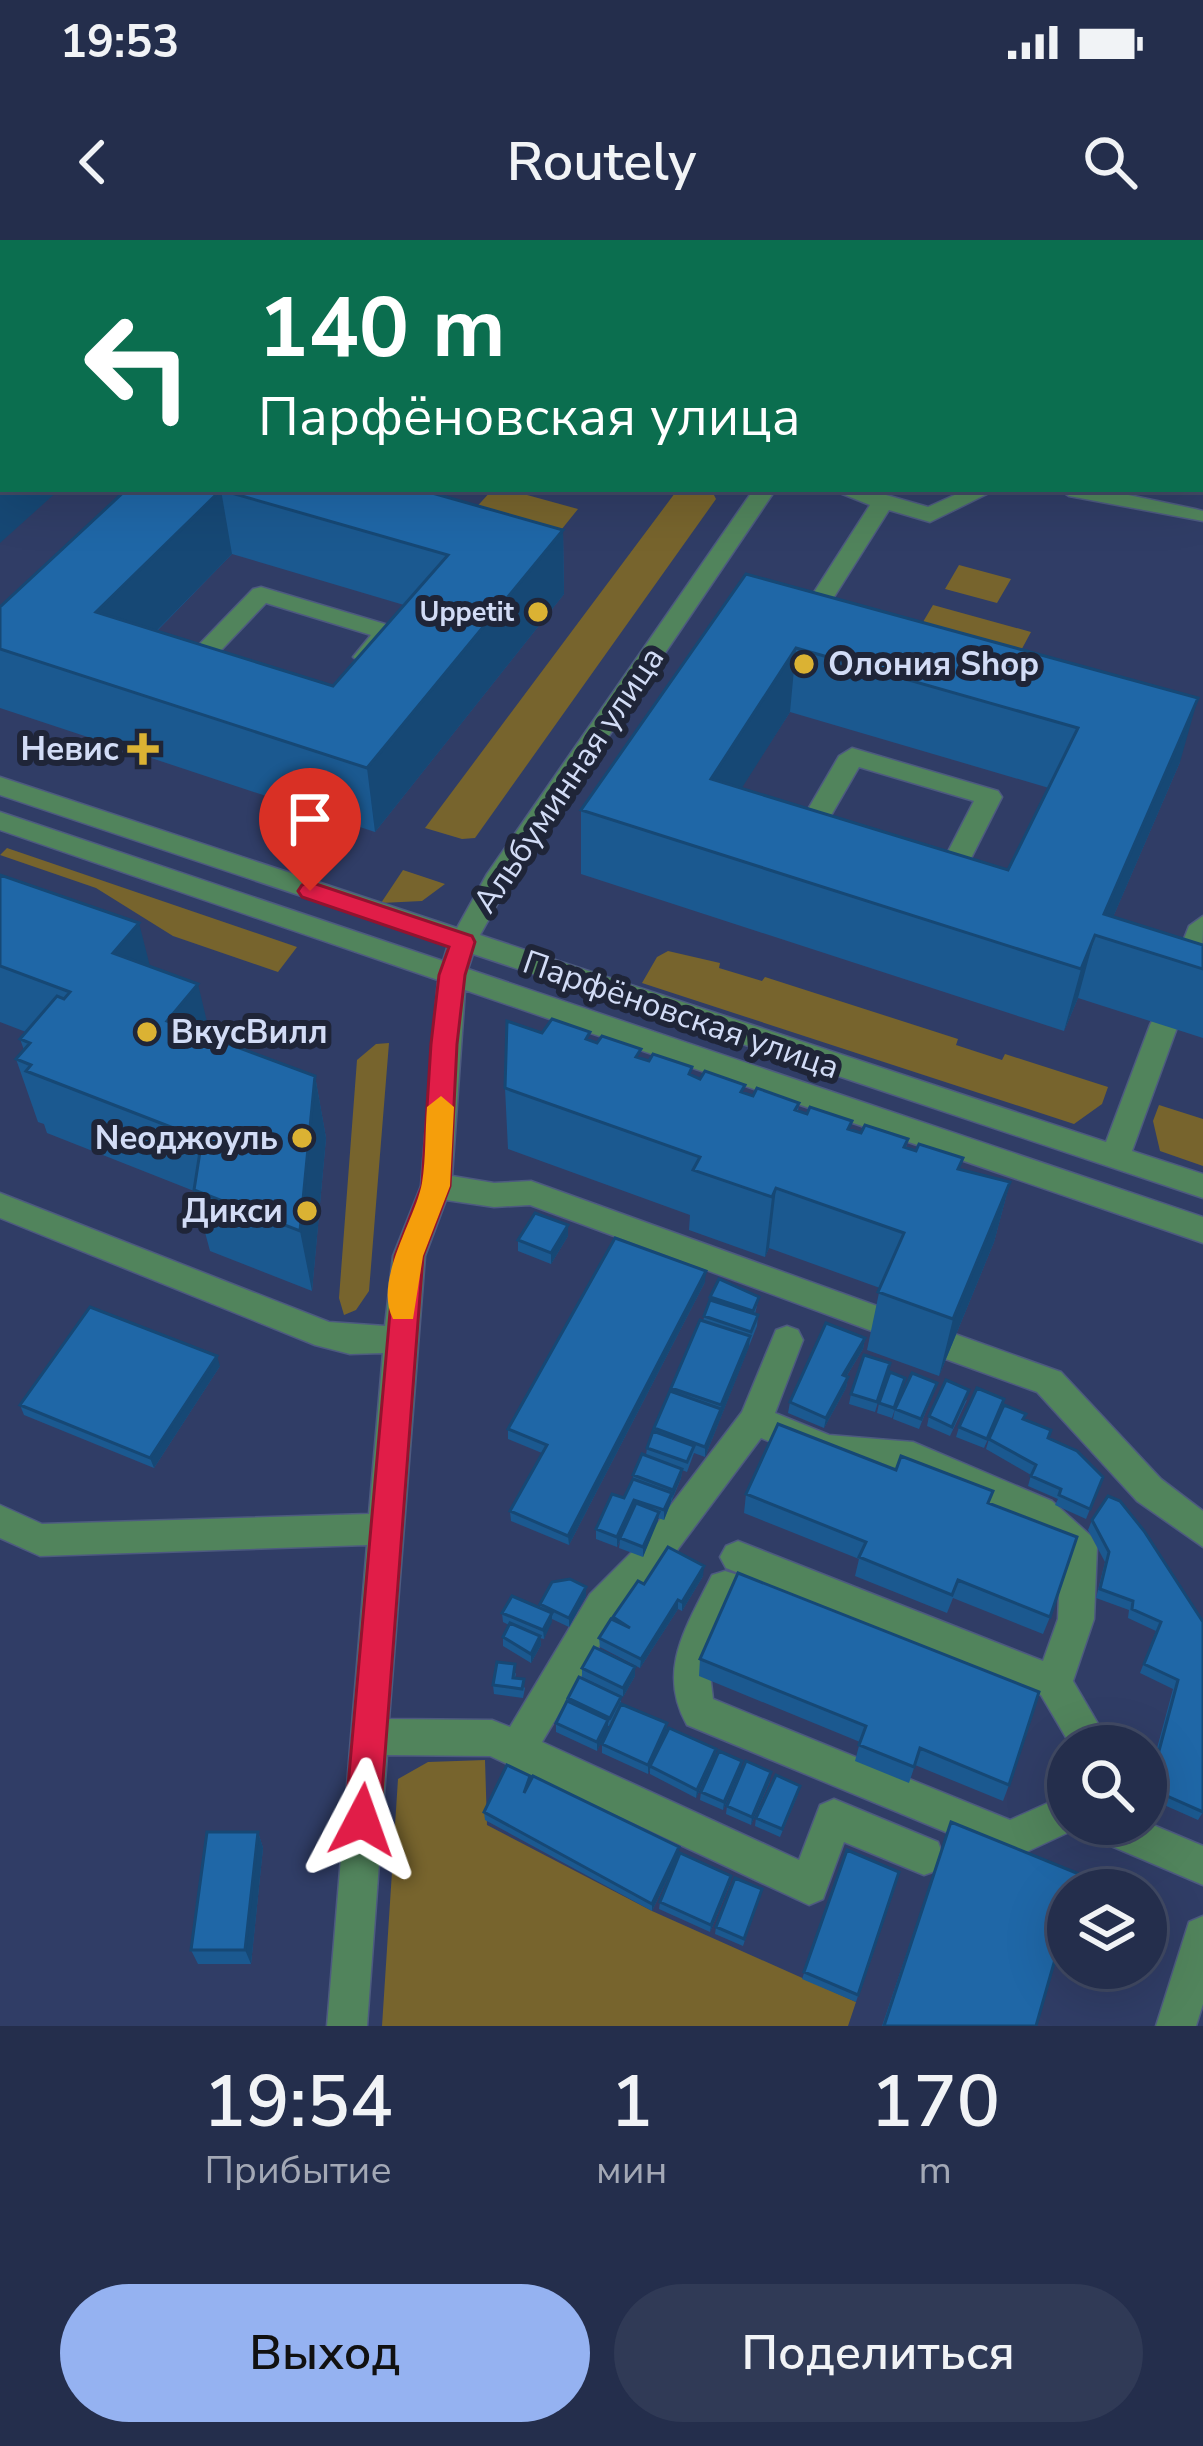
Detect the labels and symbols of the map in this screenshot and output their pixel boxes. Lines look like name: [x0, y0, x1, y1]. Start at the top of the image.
place label: Uppetit: [419, 594, 515, 631]
marker: Uppetit: [525, 599, 551, 625]
street label: Альбуминная улица: [463, 638, 675, 922]
place label: Олония Shop: [828, 642, 1039, 687]
marker: Олония Shop: [791, 651, 817, 677]
place label: Невис: [20, 727, 119, 772]
marker: Невис: [130, 736, 156, 762]
pin: [259, 768, 361, 891]
street label: Парфёновская улица: [517, 940, 845, 1090]
place label: ВкусВилл: [171, 1010, 328, 1055]
marker: ВкусВилл: [134, 1019, 160, 1045]
place label: Neoджоуль: [95, 1116, 278, 1161]
marker: Neoджоуль: [289, 1125, 315, 1151]
place label: Дикси: [182, 1189, 283, 1234]
marker: Дикси: [294, 1198, 320, 1224]
position arrow: [299, 1757, 425, 1883]

